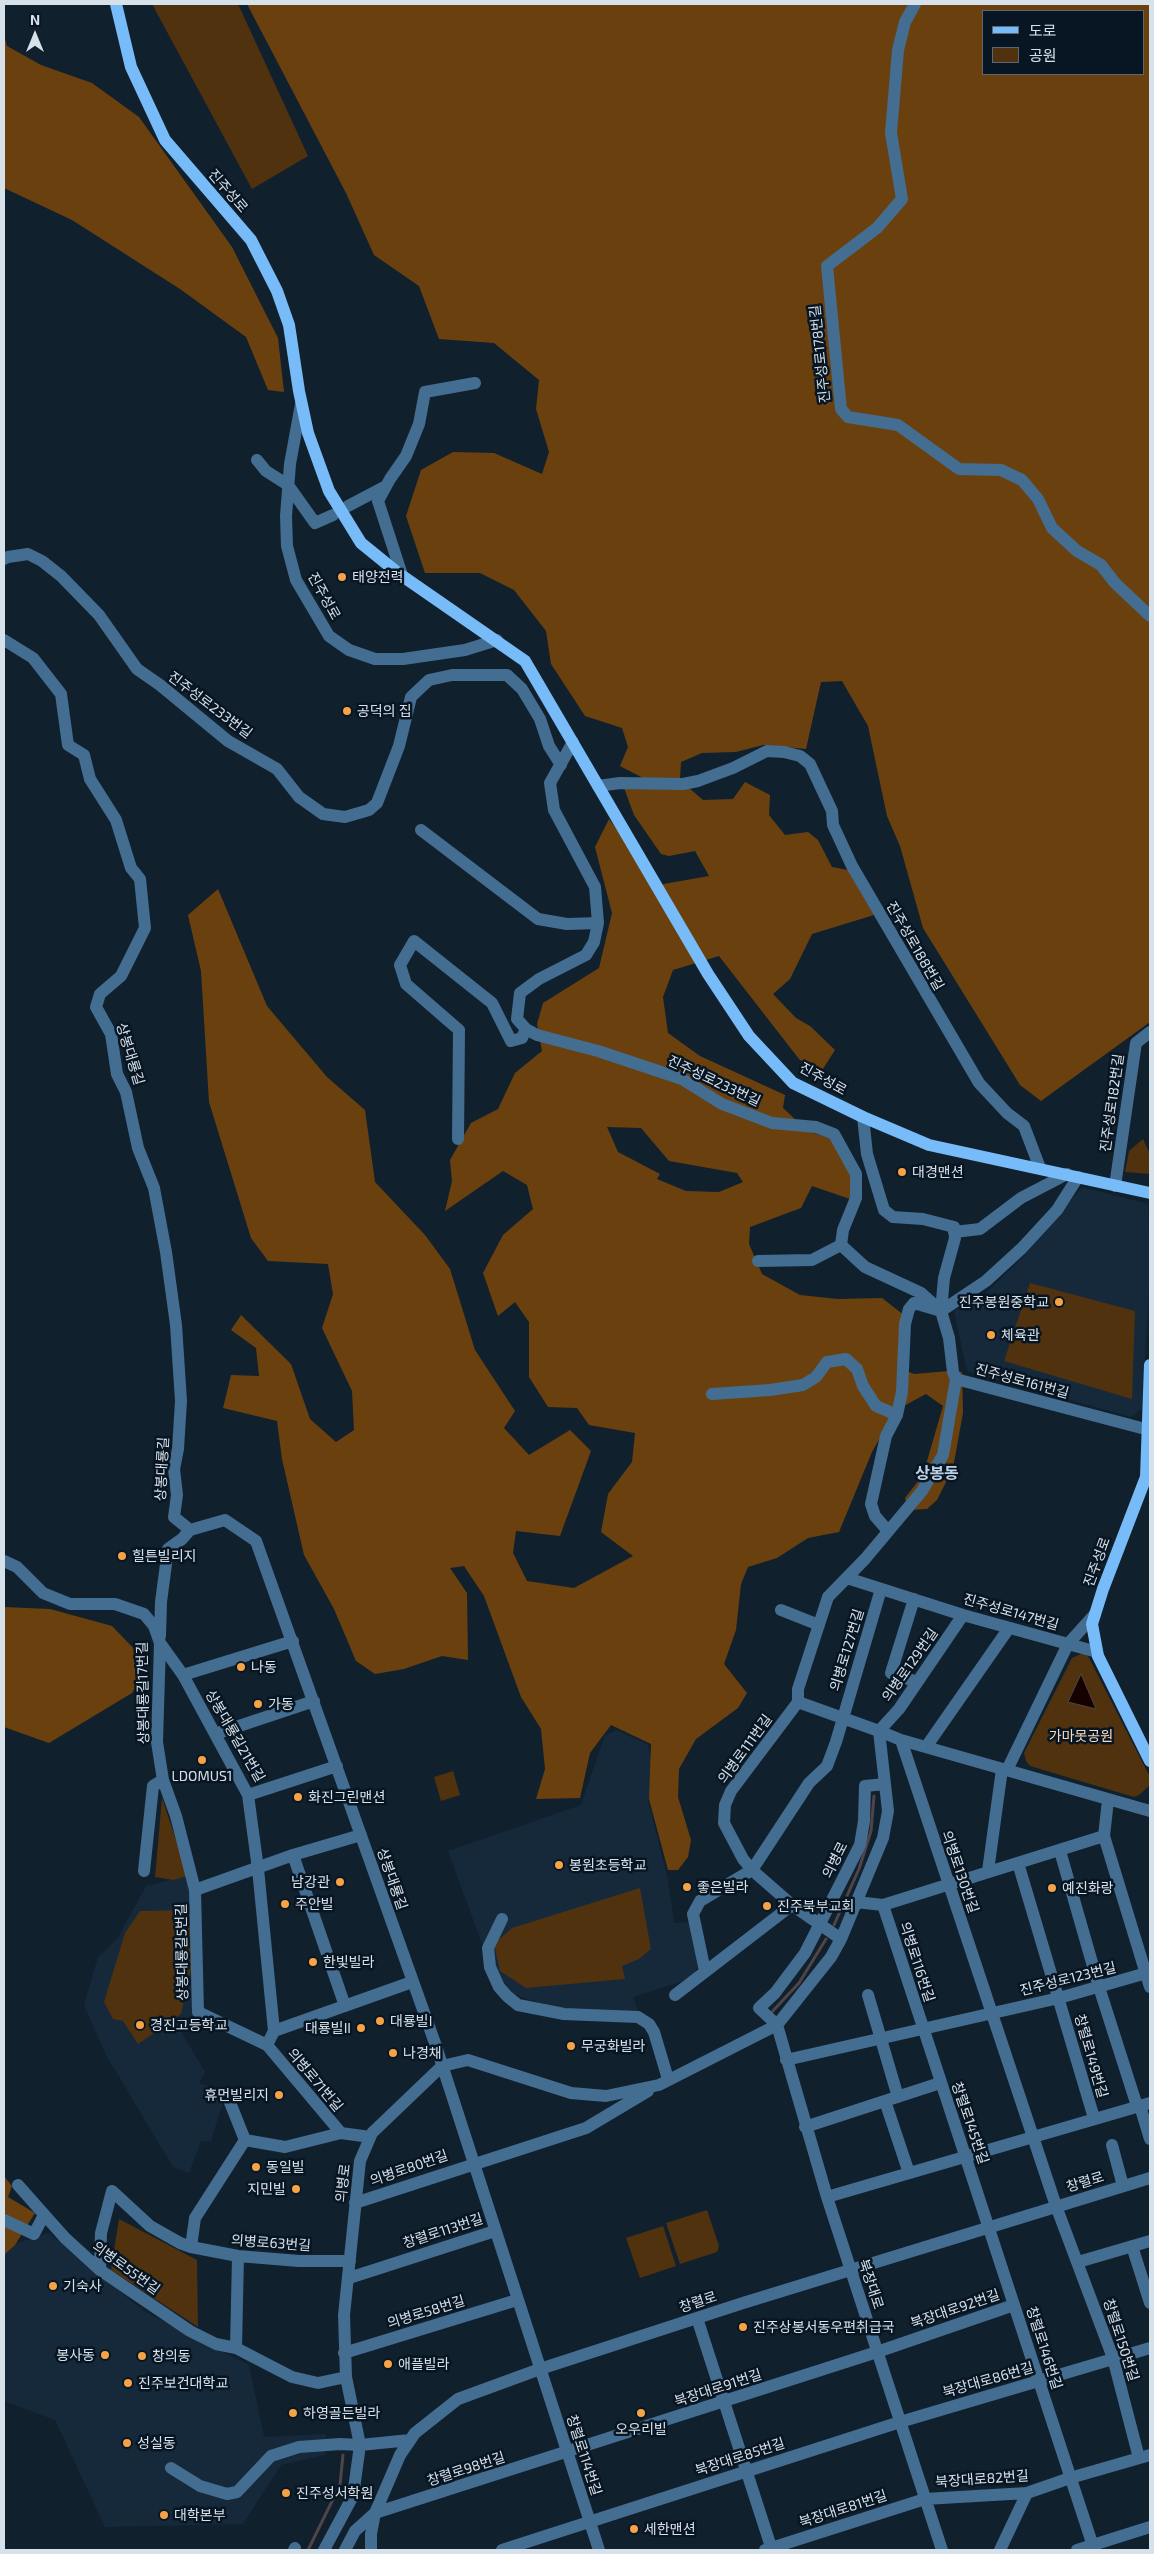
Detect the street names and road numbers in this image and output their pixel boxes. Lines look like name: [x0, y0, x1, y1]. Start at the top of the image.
street label: 진주성로: [205, 166, 251, 216]
street label: 진주성로178번길: [806, 304, 834, 404]
street label: 진주성로: [304, 569, 344, 623]
street label: 진주성로233번길: [165, 668, 255, 742]
street label: 진주성로188번길: [883, 899, 947, 993]
street label: 상봉대룡길: [113, 1021, 147, 1087]
street label: 진주성로233번길: [665, 1052, 763, 1110]
street label: 진주성로182번길: [1097, 1053, 1127, 1153]
street label: 진주성로: [796, 1059, 850, 1099]
street label: 진주성로161번길: [973, 1360, 1071, 1402]
street label: 상봉대룡길: [152, 1436, 172, 1502]
street label: 진주성로: [1080, 1535, 1114, 1589]
street label: 진주성로147번길: [961, 1590, 1061, 1634]
street label: 의병로127번길: [827, 1607, 867, 1693]
street label: 의병로129번길: [878, 1625, 942, 1705]
street label: 상봉대룡길17번길: [134, 1641, 152, 1745]
street label: 상봉대룡길21번길: [202, 1687, 268, 1785]
street label: 의병로111번길: [714, 1711, 776, 1787]
street label: 의병로130번길: [938, 1829, 982, 1915]
street label: 의병로: [819, 1839, 851, 1881]
street label: 상봉대룡길: [374, 1846, 410, 1912]
street label: 상봉대룡길5번길: [173, 1903, 191, 2001]
street label: 의병로116번길: [896, 1920, 938, 2004]
street label: 진주성로123번길: [1018, 1959, 1118, 1999]
street label: 창렬로149번길: [1071, 2012, 1111, 2100]
street label: 의병로71번길: [284, 2045, 346, 2115]
street label: 창렬로145번길: [948, 2080, 992, 2166]
street label: 의병로80번길: [368, 2147, 450, 2189]
street label: 의병로: [332, 2163, 354, 2203]
street label: 창렬로: [1064, 2168, 1106, 2196]
street label: 창렬로113번길: [401, 2210, 485, 2252]
street label: 의병로63번길: [230, 2232, 312, 2254]
street label: 의병로55번길: [89, 2238, 163, 2298]
street label: 북장대로: [855, 2257, 887, 2311]
street label: 북장대로92번길: [908, 2286, 1002, 2332]
street label: 창렬로: [677, 2288, 719, 2316]
street label: 의병로58번길: [385, 2292, 467, 2332]
street label: 창렬로150번길: [1100, 2297, 1142, 2383]
street label: 창렬로146번길: [1023, 2304, 1065, 2392]
street label: 북장대로86번길: [941, 2359, 1035, 2401]
street label: 북장대로91번길: [672, 2366, 764, 2410]
street label: 창렬로114번길: [563, 2412, 605, 2498]
street label: 북장대로85번길: [693, 2435, 787, 2479]
street label: 창렬로98번길: [425, 2449, 507, 2489]
street label: 북장대로82번길: [935, 2467, 1029, 2491]
street label: 북장대로81번길: [797, 2487, 889, 2531]

